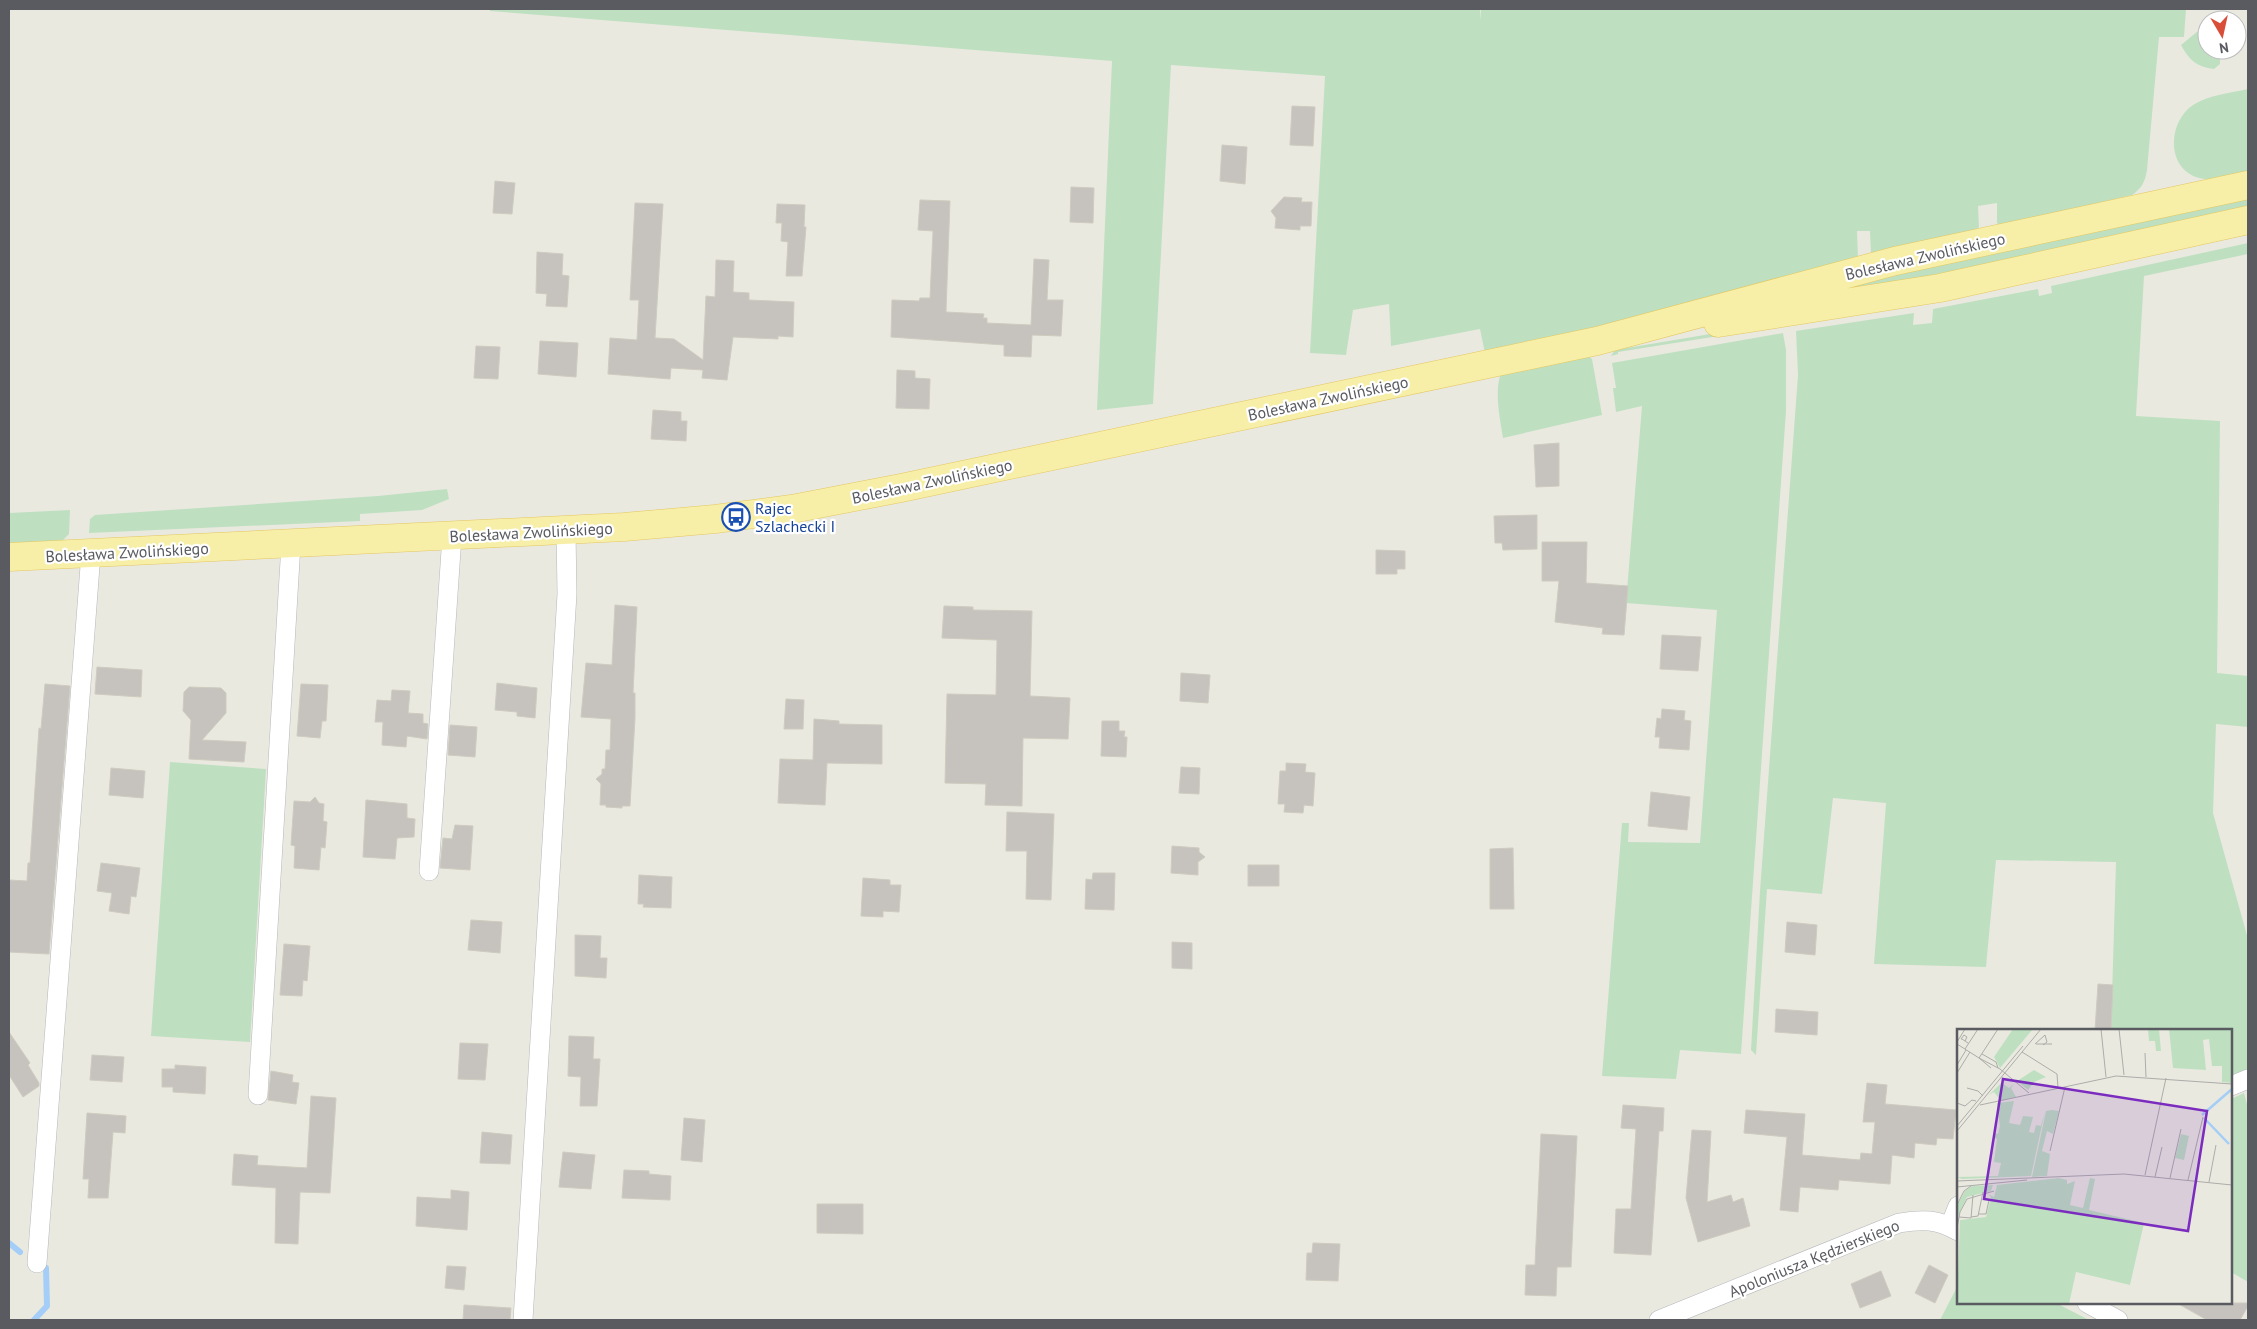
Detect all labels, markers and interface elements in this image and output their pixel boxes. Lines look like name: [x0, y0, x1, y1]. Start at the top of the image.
north arrow: [2197, 10, 2247, 60]
text: N: [2218, 38, 2230, 57]
street label: Bolesława Zwolińskiego: [1843, 228, 2007, 284]
street label: Bolesława Zwolińskiego: [1246, 371, 1410, 425]
street label: Bolesława Zwolińskiego: [850, 454, 1014, 508]
place label: Rajec Szlachecki I: [755, 498, 835, 536]
bus stop icon: Rajec Szlachecki I: [721, 502, 751, 532]
street label: Bolesława Zwolińskiego: [449, 518, 613, 546]
street label: Bolesława Zwolińskiego: [45, 538, 209, 566]
inset map: [1957, 1029, 2232, 1304]
street label: Apoloniusza Kędzierskiego: [1726, 1215, 1902, 1301]

